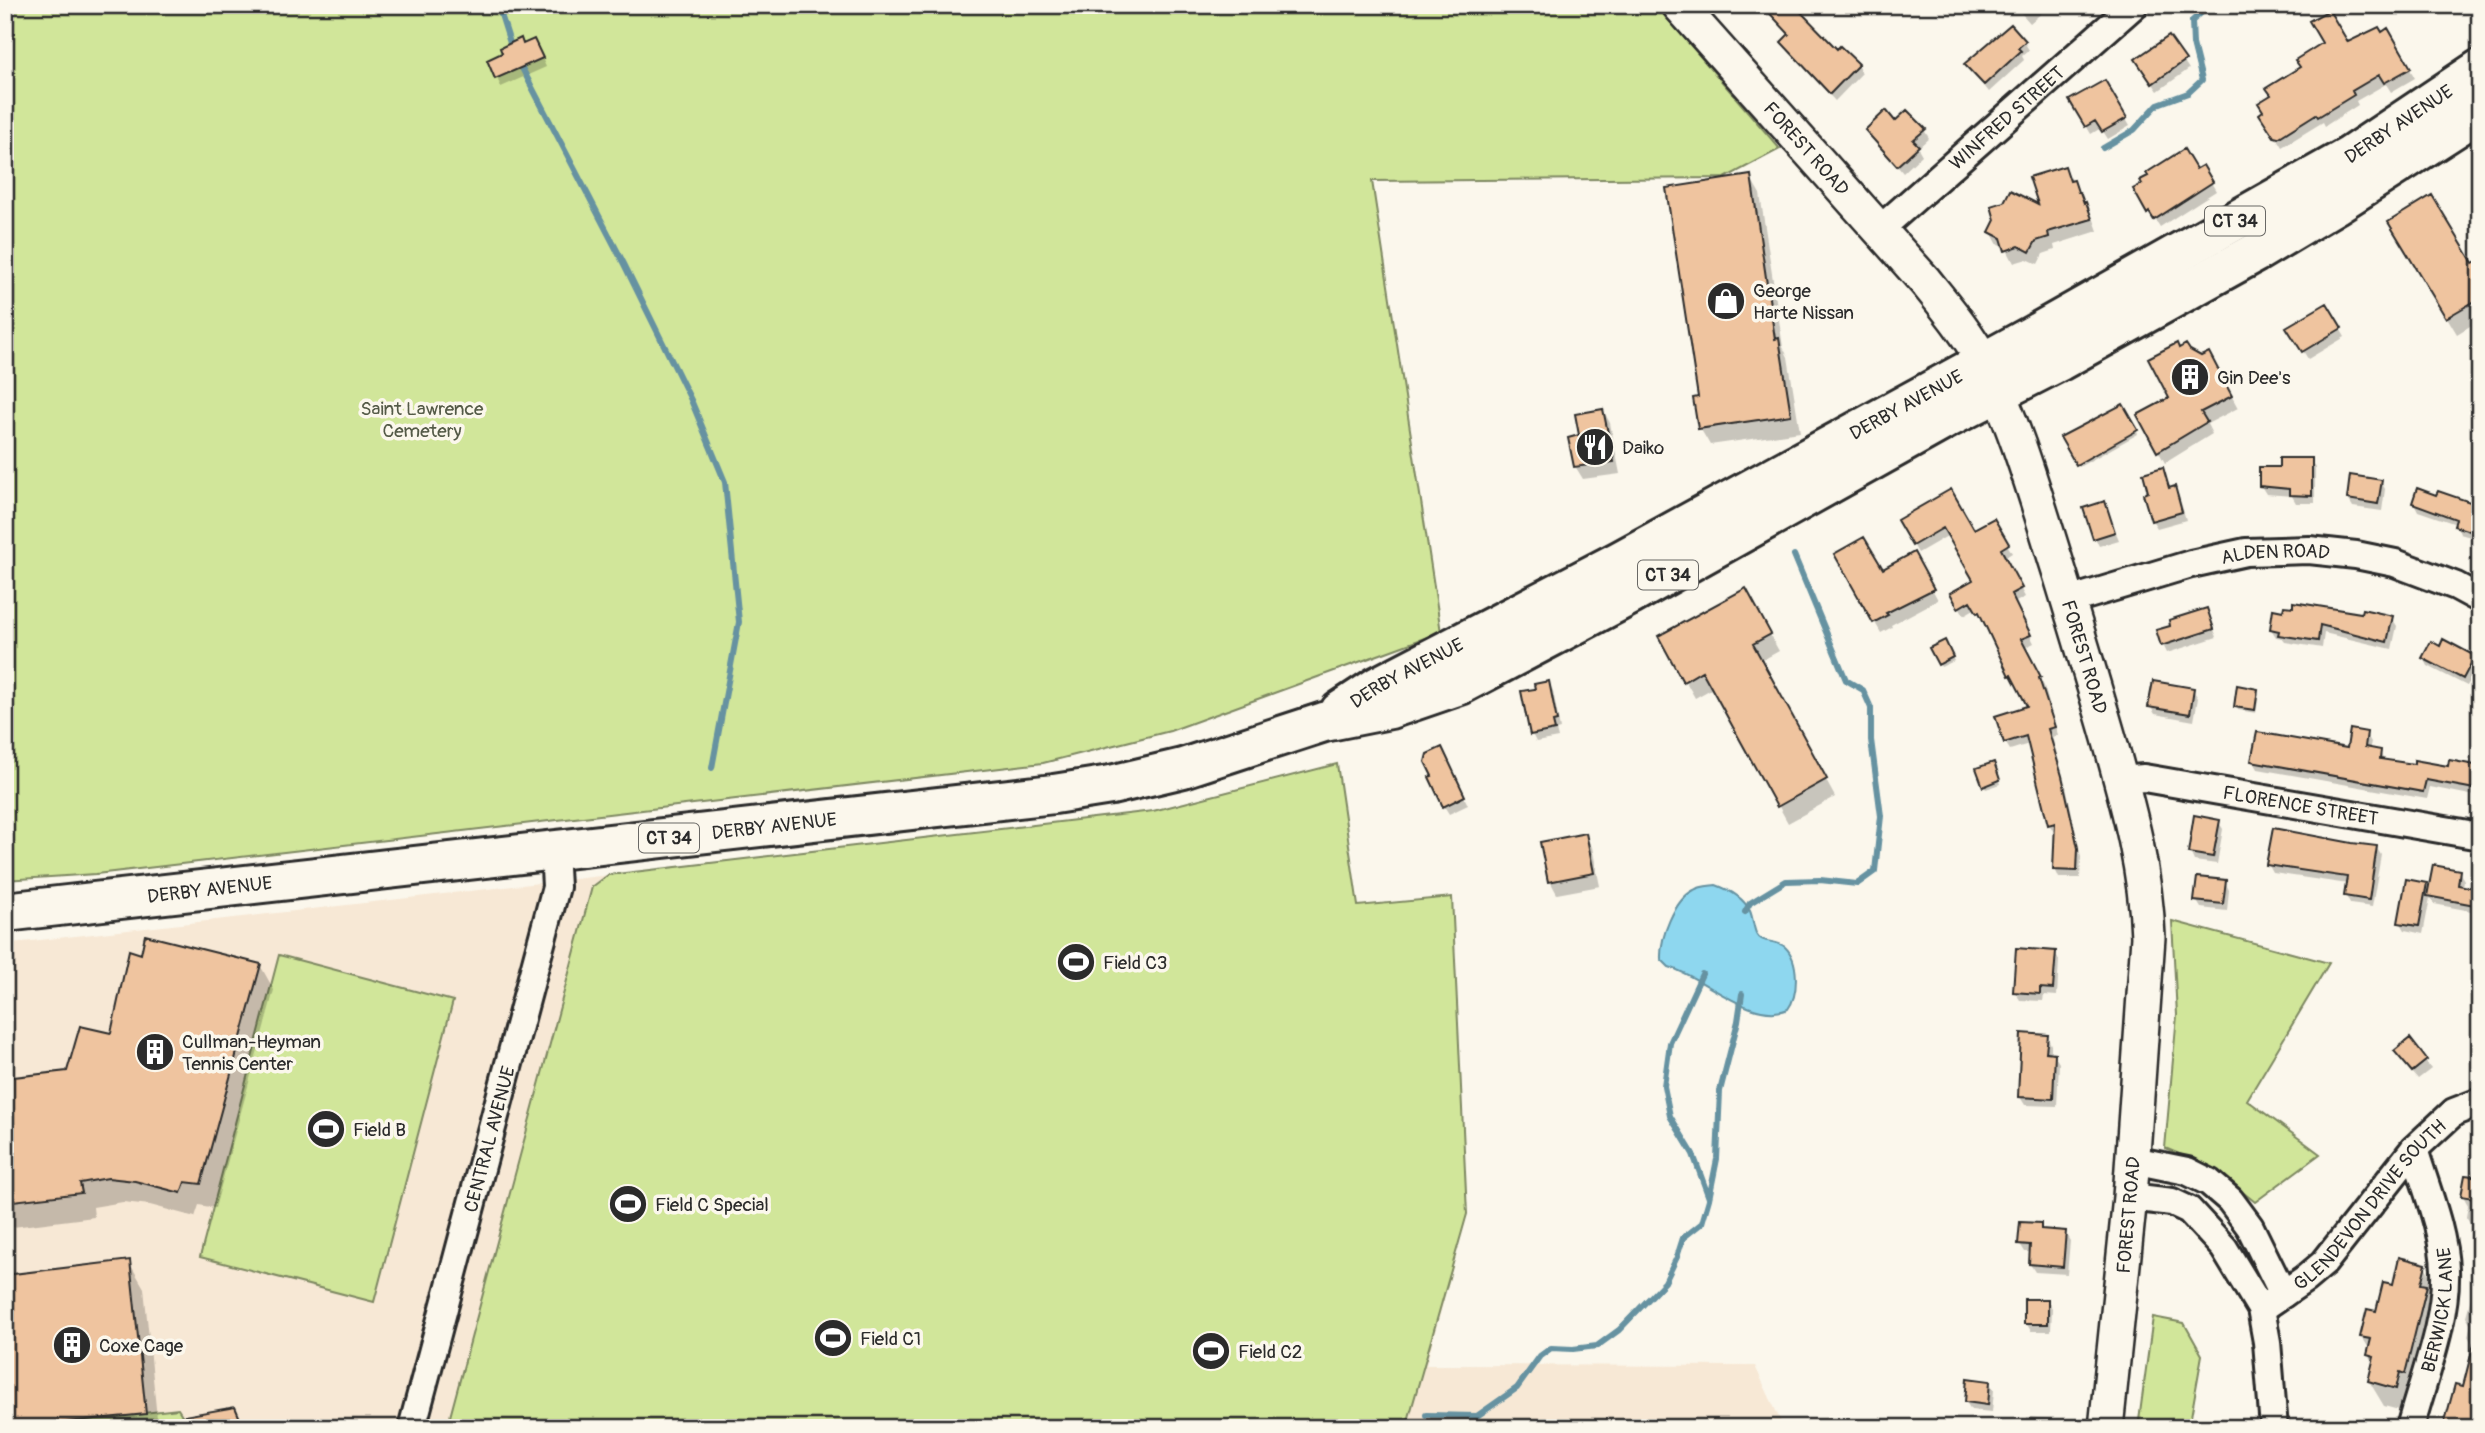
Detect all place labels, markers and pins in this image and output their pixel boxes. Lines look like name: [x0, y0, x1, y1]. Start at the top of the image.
place label: George Harte Nissan: [1753, 279, 1854, 325]
shop icon: George Harte Nissan: [1705, 280, 1747, 322]
building icon: Gin Dee's: [2169, 356, 2211, 398]
place label: Gin Dee's: [2217, 366, 2291, 390]
restaurant icon: Daiko: [1574, 426, 1616, 468]
place label: Daiko: [1622, 436, 1664, 460]
sports icon: Field C3: [1055, 941, 1097, 983]
place label: Field C3: [1103, 951, 1167, 975]
place label: Cullman-Heyman Tennis Center: [182, 1030, 321, 1076]
building icon: Cullman-Heyman Tennis Center: [134, 1031, 176, 1073]
sports icon: Field B: [305, 1108, 347, 1150]
place label: Field B: [353, 1118, 406, 1142]
sports icon: Field C Special: [607, 1183, 649, 1225]
place label: Field C Special: [655, 1193, 769, 1217]
sports icon: Field C1: [812, 1317, 854, 1359]
building icon: Coxe Cage: [51, 1324, 93, 1366]
place label: Field C1: [860, 1327, 921, 1351]
sports icon: Field C2: [1190, 1330, 1232, 1372]
place label: Coxe Cage: [99, 1334, 184, 1358]
place label: Field C2: [1238, 1340, 1303, 1364]

